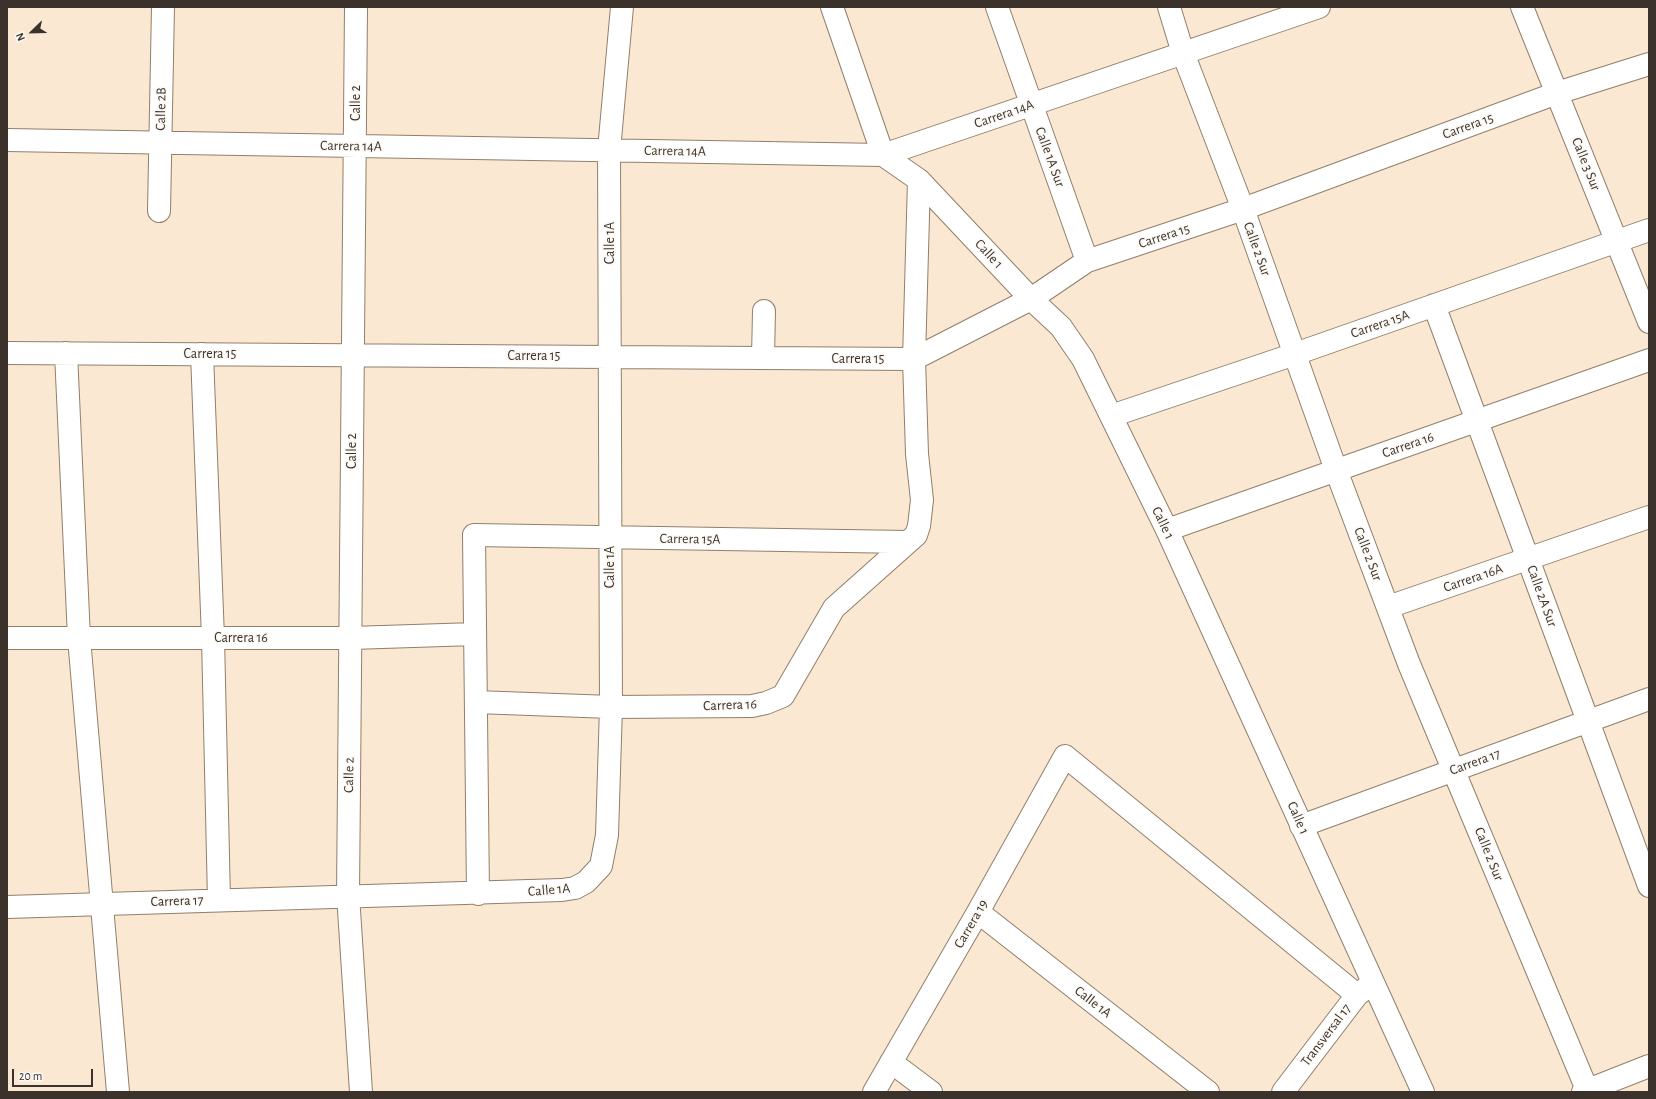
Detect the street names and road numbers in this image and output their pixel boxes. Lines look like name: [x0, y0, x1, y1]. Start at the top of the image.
street label: Calle 2: [348, 85, 364, 121]
street label: Calle 2B: [152, 87, 170, 131]
street label: Carrera 14A: [972, 96, 1036, 132]
street label: Carrera 15: [1440, 109, 1496, 143]
street label: Calle 1A Sur: [1031, 125, 1069, 189]
street label: Calle 3 Sur: [1568, 135, 1604, 193]
street label: Carrera 14A: [320, 137, 382, 155]
street label: Carrera 14A: [644, 142, 706, 160]
street label: Carrera 15: [1136, 220, 1192, 252]
street label: Calle 2 Sur: [1239, 220, 1275, 278]
street label: Calle 1A: [602, 222, 618, 264]
street label: Calle 1: [971, 236, 1007, 272]
street label: Carrera 15A: [1348, 306, 1412, 342]
street label: Carrera 15: [184, 346, 236, 362]
street label: Carrera 15: [508, 348, 560, 364]
street label: Carrera 15: [832, 351, 884, 367]
street label: Carrera 16: [1380, 428, 1436, 462]
street label: Calle 2: [344, 433, 360, 469]
street label: Calle 1: [1148, 504, 1178, 542]
street label: Calle 2 Sur: [1350, 525, 1386, 583]
street label: Carrera 15A: [659, 530, 721, 548]
street label: Calle 1A: [602, 546, 618, 588]
street label: Carrera 16A: [1441, 560, 1505, 596]
street label: Calle 2A Sur: [1523, 563, 1561, 629]
street label: Carrera 16: [214, 630, 268, 646]
street label: Carrera 16: [703, 696, 757, 714]
street label: Carrera 17: [1447, 745, 1503, 779]
street label: Calle 2: [340, 757, 358, 793]
street label: Calle 1: [1283, 799, 1313, 837]
street label: Calle 2 Sur: [1471, 825, 1507, 883]
street label: Calle 1A: [527, 880, 571, 900]
street label: Carrera 17: [150, 892, 204, 910]
street label: Carrera 19: [950, 897, 992, 951]
street label: Calle 1A: [1071, 982, 1115, 1022]
street label: Transversal 17: [1297, 1000, 1355, 1070]

